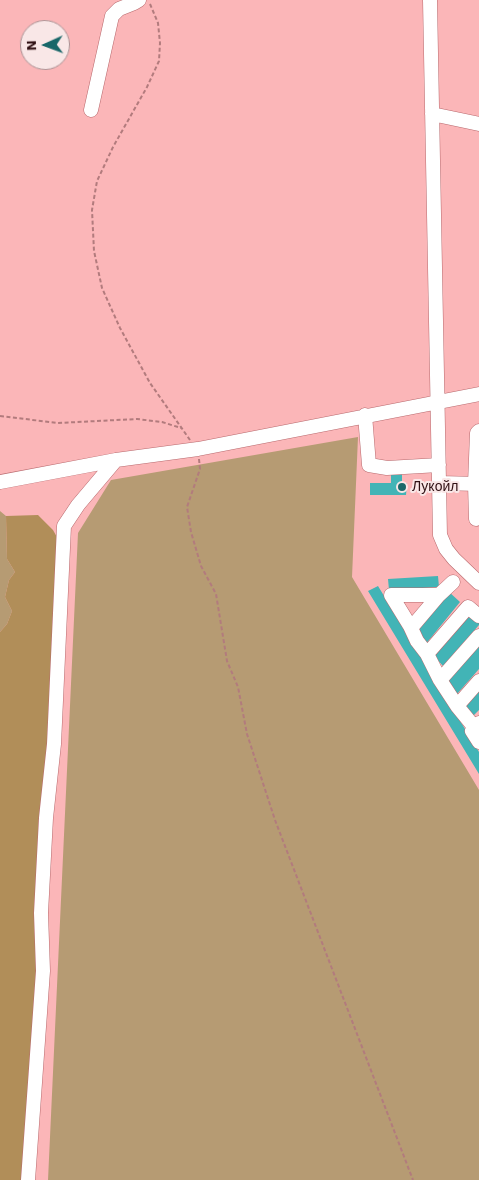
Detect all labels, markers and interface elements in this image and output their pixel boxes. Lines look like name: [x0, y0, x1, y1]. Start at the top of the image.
north arrow: [20, 20, 70, 70]
text: N: [23, 40, 39, 51]
place label: Лукойл: [412, 479, 458, 495]
marker: Лукойл: [396, 481, 408, 493]

